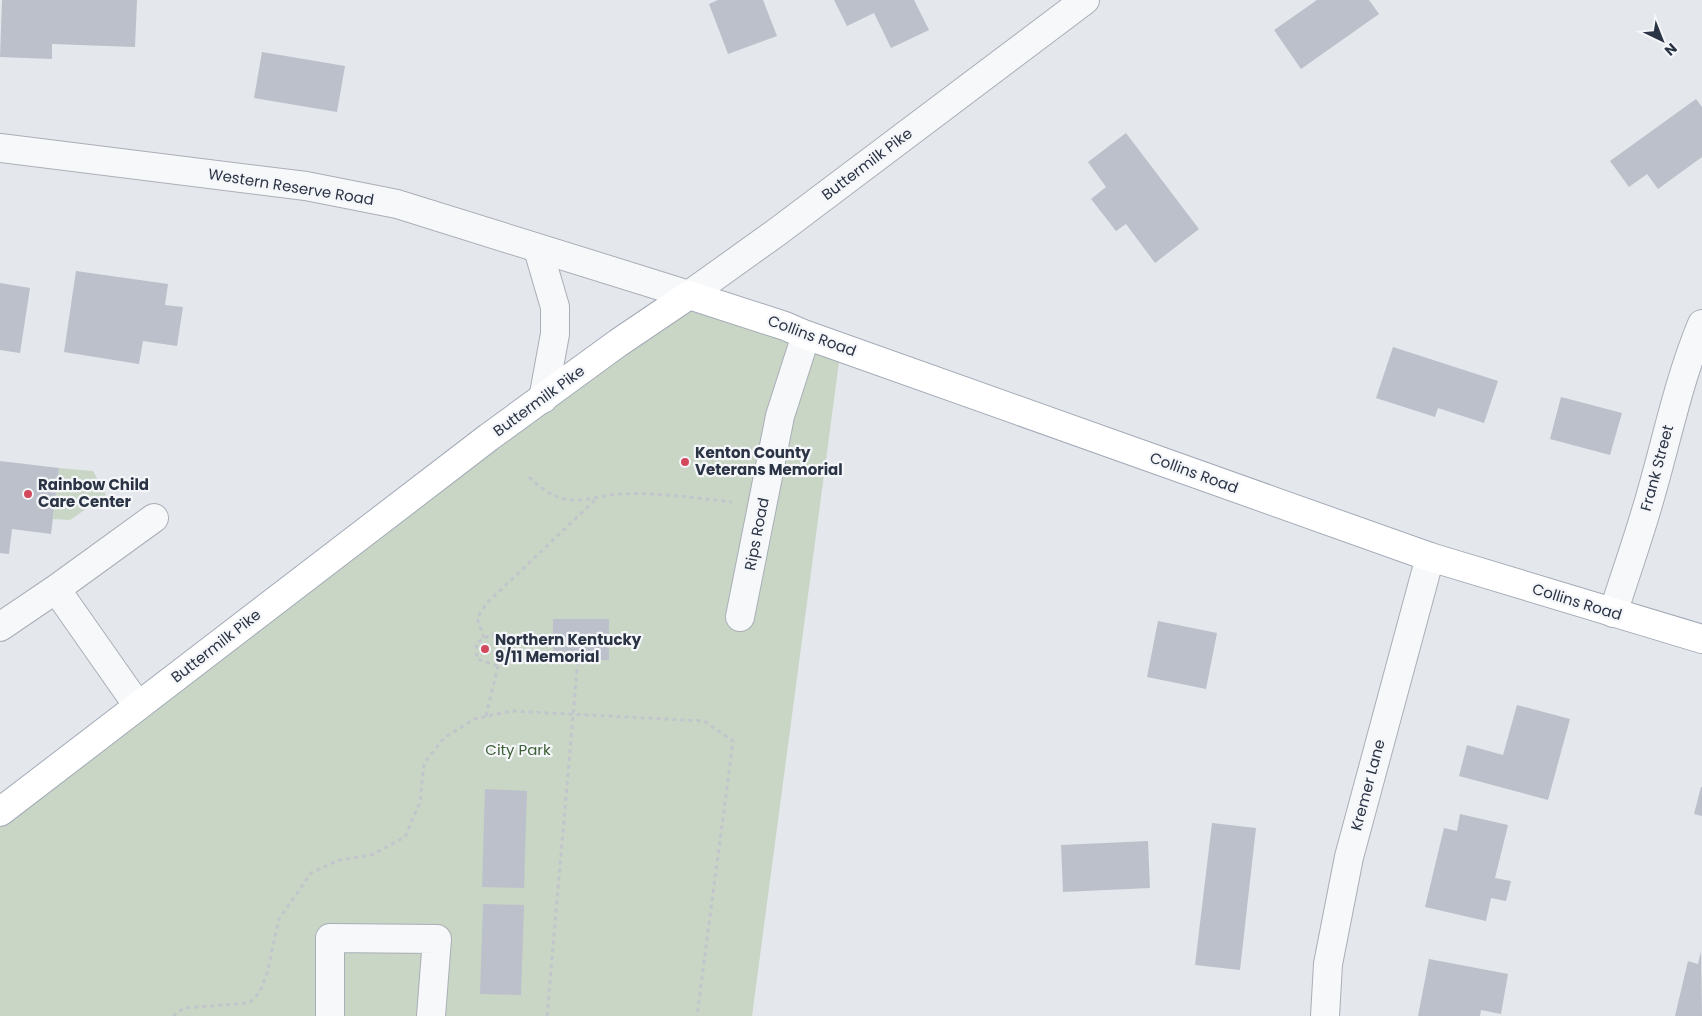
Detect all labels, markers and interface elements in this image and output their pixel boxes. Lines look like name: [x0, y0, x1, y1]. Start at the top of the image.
north arrow: [1637, 15, 1687, 65]
text: N: [1660, 39, 1682, 60]
street label: Buttermilk Pike: [817, 123, 916, 205]
street label: Western Reserve Road: [207, 163, 375, 210]
street label: Collins Road: [765, 310, 859, 361]
street label: Buttermilk Pike: [489, 360, 589, 441]
street label: Frank Street: [1635, 422, 1678, 513]
place label: Kenton County Veterans Memorial: [695, 442, 843, 480]
street label: Collins Road: [1147, 447, 1241, 498]
marker: Kenton County Veterans Memorial: [679, 456, 691, 468]
place label: Rainbow Child Care Center: [38, 474, 149, 512]
marker: Rainbow Child Care Center: [22, 488, 34, 500]
street label: Rips Road: [739, 496, 774, 572]
street label: Collins Road: [1530, 578, 1625, 625]
street label: Buttermilk Pike: [166, 604, 265, 687]
place label: Northern Kentucky 9/11 Memorial: [495, 629, 642, 667]
marker: Northern Kentucky 9/11 Memorial: [479, 643, 491, 655]
street label: Kremer Lane: [1345, 737, 1390, 833]
park label: City Park: [485, 739, 551, 760]

